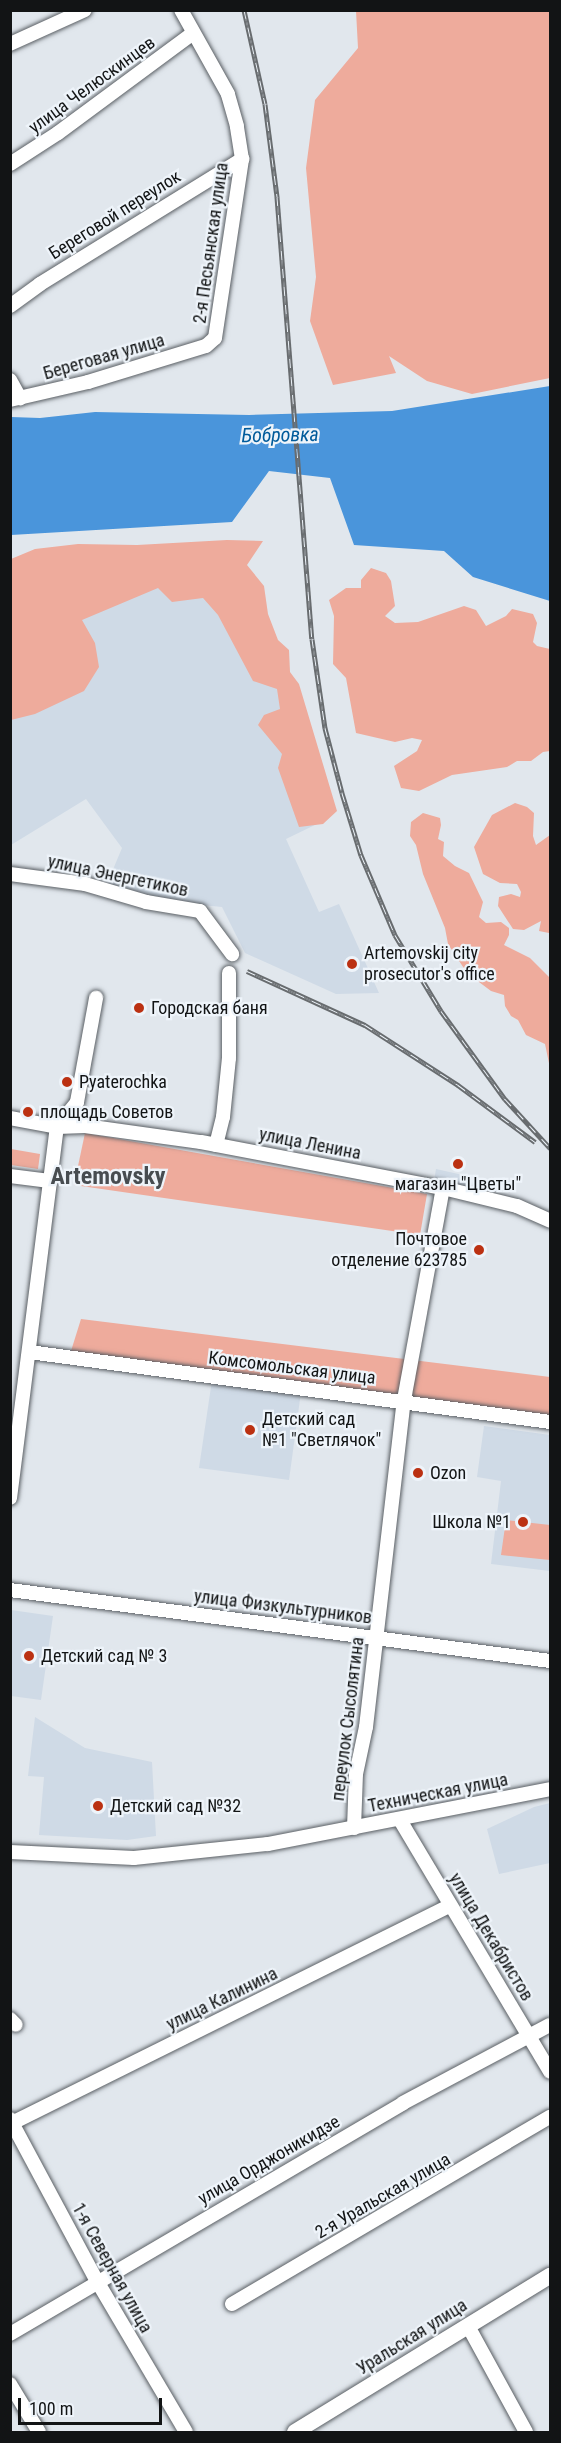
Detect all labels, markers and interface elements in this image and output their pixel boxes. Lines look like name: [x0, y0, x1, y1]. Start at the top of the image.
street label: улица Челюскинцев: [25, 32, 159, 138]
street label: 2-я Песьянская улица: [189, 161, 233, 325]
street label: Береговой переулок: [45, 166, 185, 264]
street label: Береговая улица: [41, 329, 167, 385]
water label: Бобровка: [241, 422, 319, 448]
street label: улица Энергетиков: [46, 851, 190, 901]
place label: Artemovskij city prosecutor's office: [364, 943, 495, 986]
marker: Artemovskij city prosecutor's office: [345, 957, 359, 971]
place label: Городская баня: [151, 997, 268, 1019]
marker: Городская баня: [132, 1001, 146, 1015]
place label: Pyaterochka: [79, 1071, 167, 1093]
marker: Pyaterochka: [60, 1075, 74, 1089]
place label: площадь Советов: [40, 1101, 173, 1123]
marker: площадь Советов: [21, 1105, 35, 1119]
street label: улица Ленина: [257, 1124, 363, 1164]
marker: магазин "Цветы": [451, 1157, 465, 1171]
district label: Artemovsky: [50, 1163, 166, 1191]
place label: магазин "Цветы": [395, 1173, 521, 1195]
place label: Почтовое отделение 623785: [331, 1229, 467, 1272]
marker: Почтовое отделение 623785: [472, 1243, 486, 1257]
street label: Комсомольская улица: [207, 1347, 377, 1389]
place label: Детский сад №1 "Светлячок": [262, 1409, 381, 1452]
marker: Детский сад №1 "Светлячок": [243, 1423, 257, 1437]
place label: Ozon: [430, 1462, 466, 1484]
marker: Ozon: [411, 1466, 425, 1480]
place label: Школа №1: [432, 1511, 511, 1533]
marker: Школа №1: [516, 1515, 530, 1529]
street label: улица Физкультурников: [193, 1585, 373, 1629]
street label: переулок Сысолятина: [327, 1636, 369, 1802]
place label: Детский сад № 3: [41, 1645, 167, 1667]
marker: Детский сад № 3: [22, 1649, 36, 1663]
street label: Техническая улица: [366, 1769, 510, 1817]
place label: Детский сад №32: [110, 1795, 241, 1817]
marker: Детский сад №32: [91, 1799, 105, 1813]
street label: улица Декабристов: [444, 1869, 538, 2005]
street label: улица Калинина: [163, 1963, 281, 2035]
street label: улица Орджоникидзе: [194, 2111, 344, 2209]
street label: 2-я Уральская улица: [312, 2149, 454, 2243]
street label: 1-я Северная улица: [67, 2199, 157, 2337]
street label: Уральская улица: [353, 2294, 471, 2380]
scale bar: [21, 2386, 165, 2424]
text: 100 m: [29, 2398, 73, 2419]

